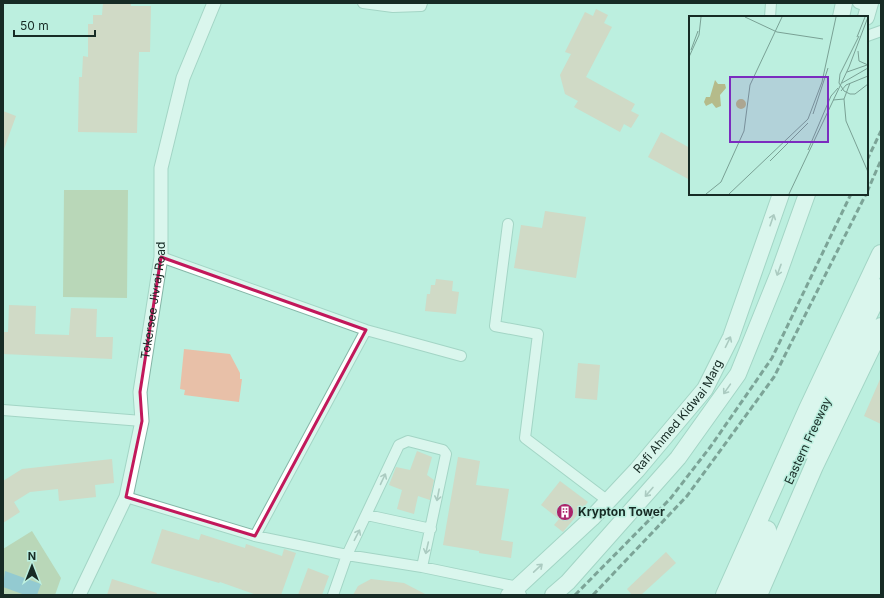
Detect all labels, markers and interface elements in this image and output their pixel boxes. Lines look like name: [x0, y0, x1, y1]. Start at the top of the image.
scale bar: [14, 12, 95, 38]
inset map: [689, 16, 868, 195]
text: 50 m: [20, 18, 49, 33]
one-way arrow: [769, 214, 776, 227]
street label: Tokersee Jivraj Road: [137, 242, 168, 360]
one-way arrow: [775, 264, 783, 276]
one-way arrow: [725, 337, 733, 349]
street label: Rafi Ahmed Kidwai Marg: [630, 357, 726, 476]
one-way arrow: [723, 383, 731, 394]
street label: Eastern Freeway: [781, 395, 834, 487]
one-way arrow: [380, 474, 388, 486]
one-way arrow: [644, 487, 653, 498]
one-way arrow: [434, 488, 442, 501]
building icon: Krypton Tower: [555, 502, 575, 522]
place label: Krypton Tower: [578, 504, 665, 519]
one-way arrow: [354, 529, 361, 541]
one-way arrow: [422, 541, 430, 554]
north arrow: [12, 546, 52, 586]
text: N: [28, 549, 36, 563]
one-way arrow: [532, 564, 543, 573]

